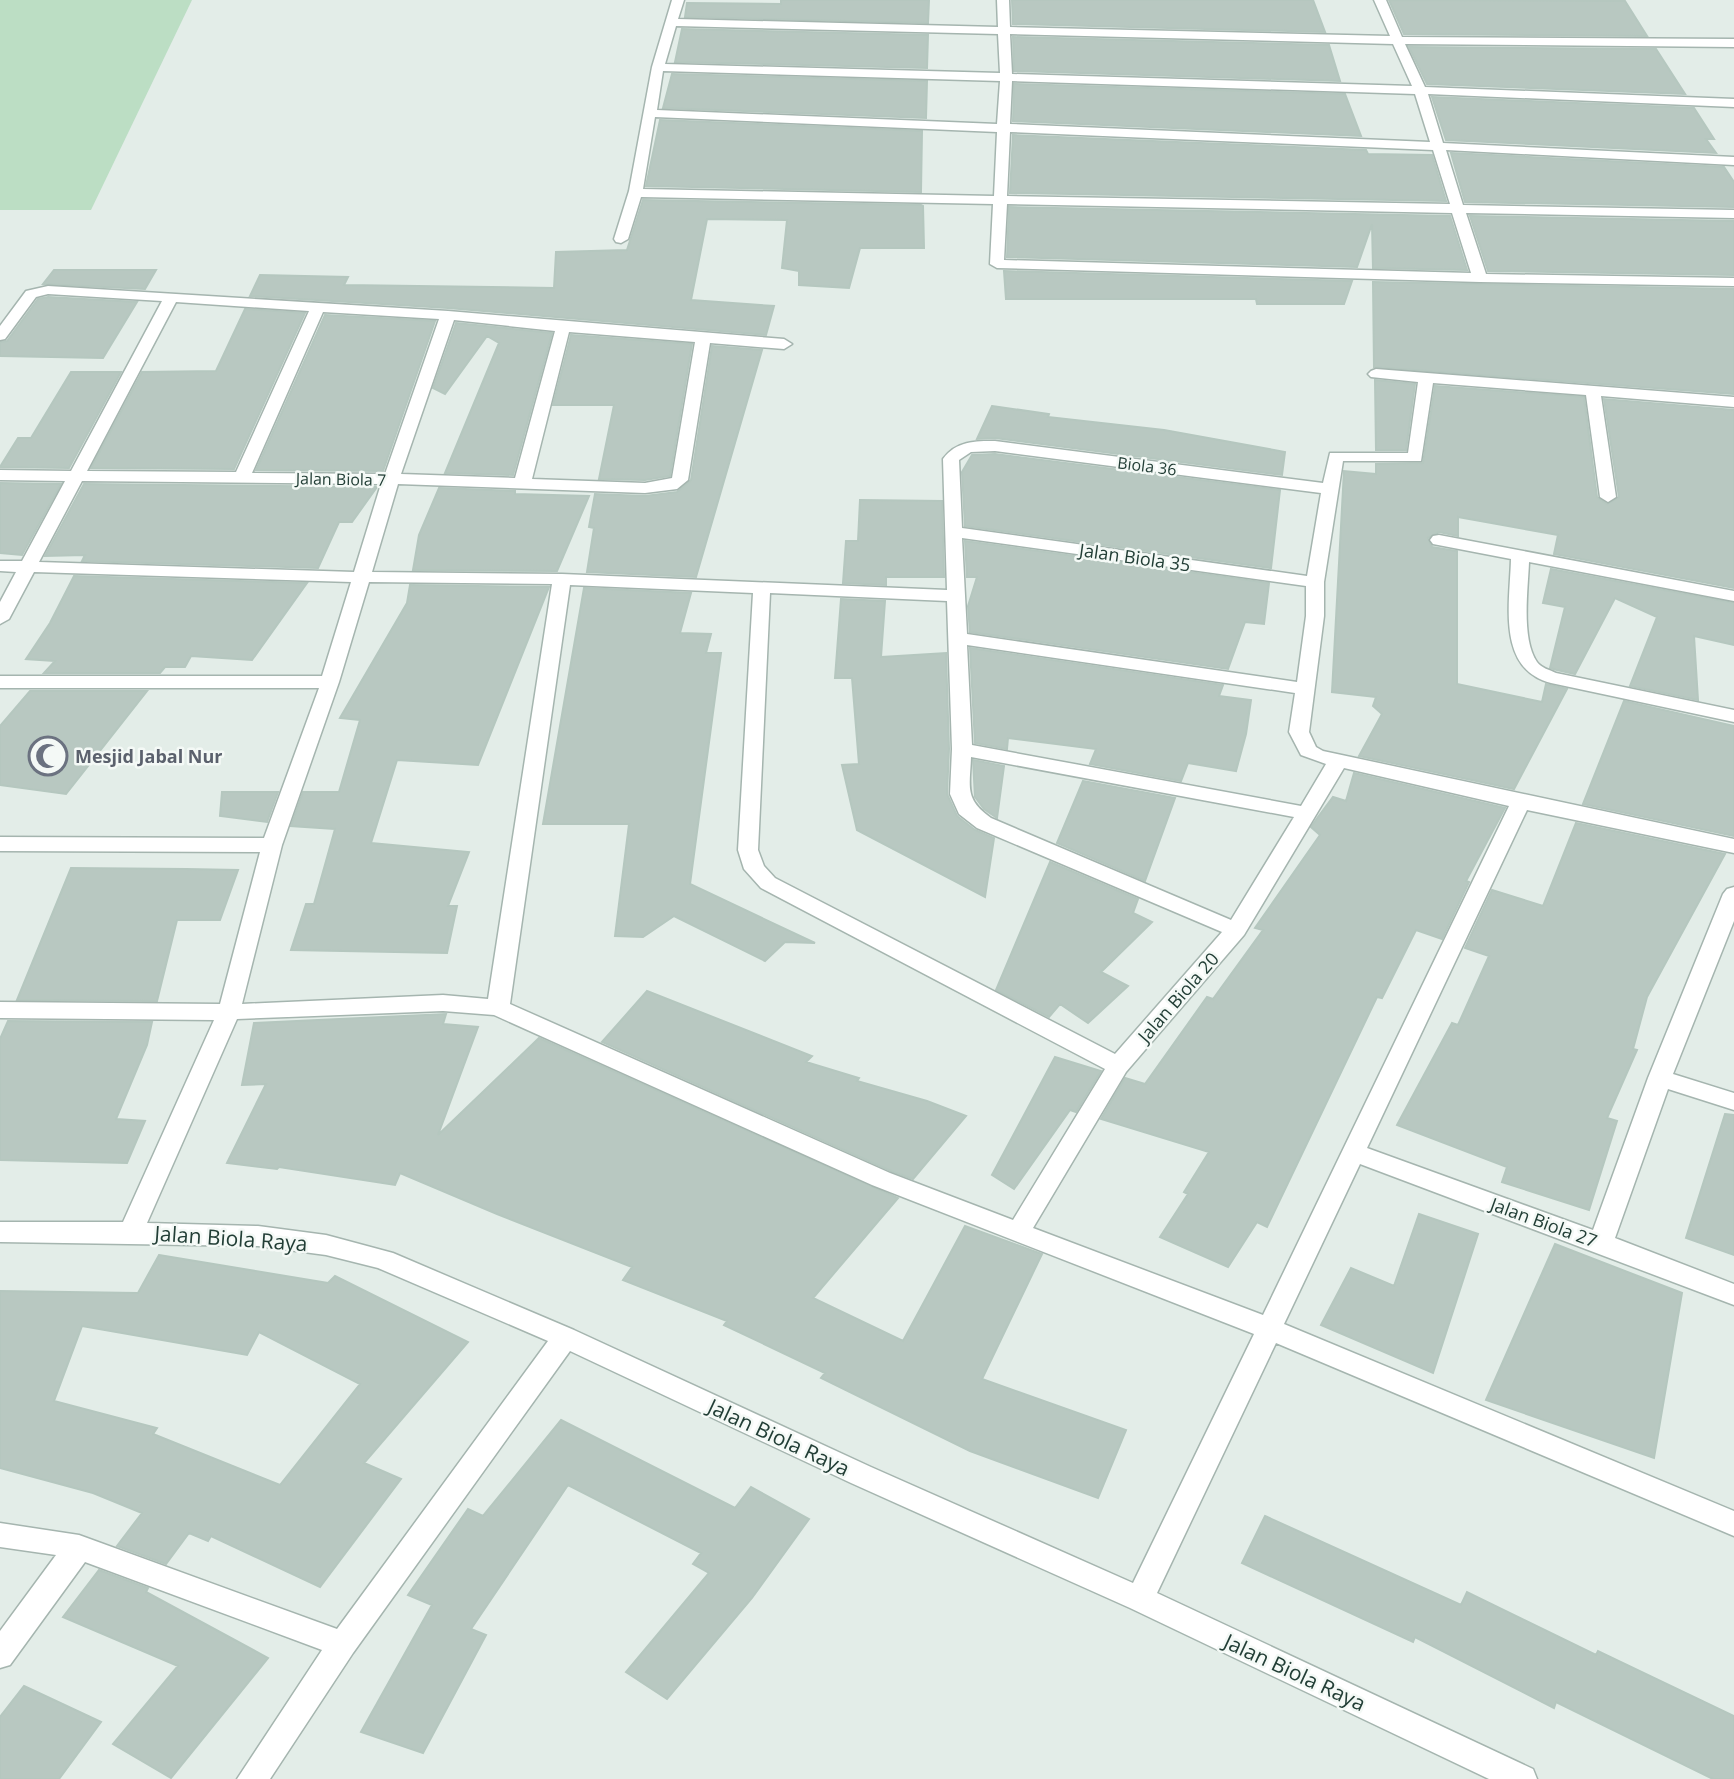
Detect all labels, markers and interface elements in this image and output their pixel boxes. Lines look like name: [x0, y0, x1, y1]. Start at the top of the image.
street label: Biola 36: [1116, 451, 1178, 481]
street label: Jalan Biola 7: [294, 467, 386, 491]
street label: Jalan Biola 35: [1076, 537, 1192, 577]
mosque icon: Mesjid Jabal Nur: [27, 735, 69, 777]
place label: Mesjid Jabal Nur: [75, 744, 223, 768]
street label: Jalan Biola 20: [1131, 947, 1224, 1049]
street label: Jalan Biola 27: [1485, 1191, 1601, 1252]
street label: Jalan Biola Raya: [152, 1219, 308, 1257]
street label: Jalan Biola Raya: [702, 1391, 854, 1482]
street label: Jalan Biola Raya: [1218, 1626, 1370, 1717]

